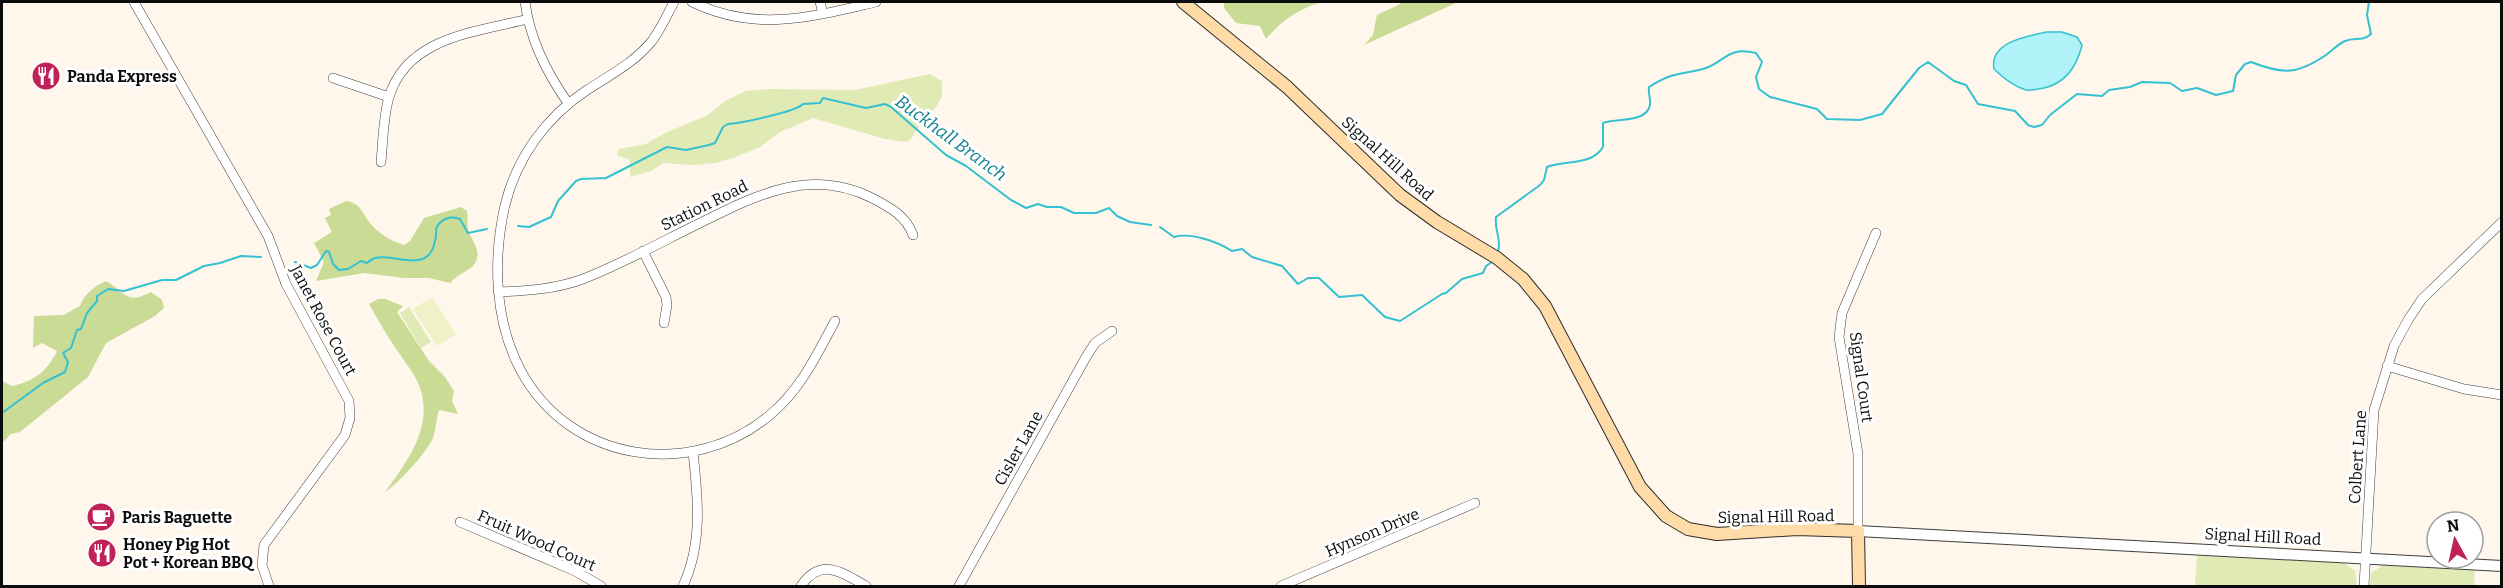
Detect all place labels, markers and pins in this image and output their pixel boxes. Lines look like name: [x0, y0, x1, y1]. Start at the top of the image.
restaurant icon: Panda Express: [30, 60, 62, 92]
place label: Panda Express: [67, 67, 177, 86]
cafe icon: Paris Baguette: [85, 501, 117, 533]
place label: Paris Baguette: [122, 508, 232, 527]
place label: Honey Pig Hot Pot + Korean BBQ: [123, 535, 255, 572]
restaurant icon: Honey Pig Hot Pot + Korean BBQ: [86, 537, 118, 569]

